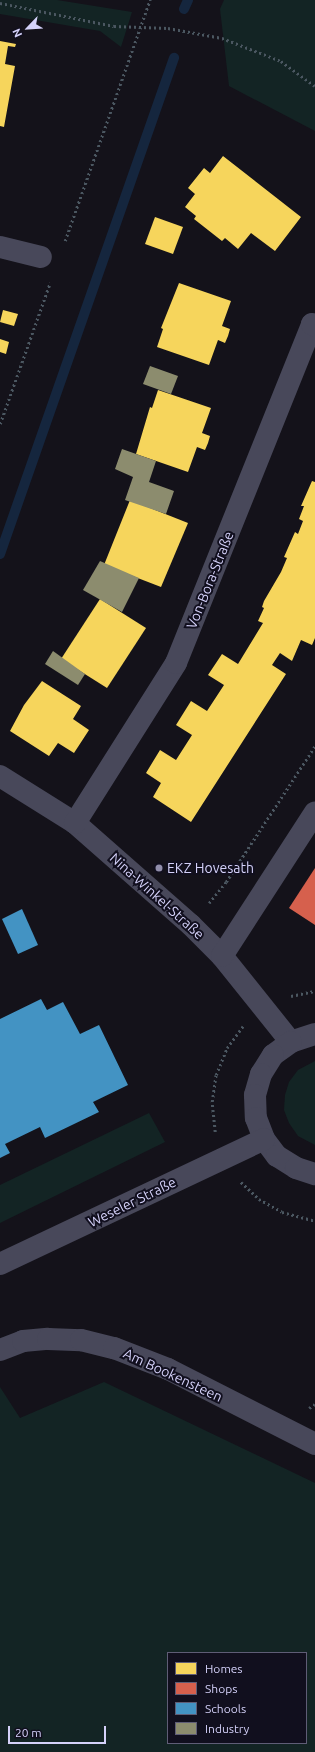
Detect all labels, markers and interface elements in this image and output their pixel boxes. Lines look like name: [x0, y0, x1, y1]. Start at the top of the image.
north arrow: [8, 8, 48, 48]
text: N: [10, 27, 24, 39]
street label: Von-Bora-Straße: [183, 529, 237, 631]
street label: Nina-Winkel-Straße: [106, 849, 208, 943]
place label: EKZ Hovesath: [167, 860, 254, 876]
marker: EKZ Hovesath: [154, 863, 164, 873]
street label: Weseler Straße: [85, 1173, 179, 1231]
street label: Am Bookensteen: [121, 1345, 225, 1405]
legend: [167, 1652, 307, 1744]
text: Homes: [205, 1662, 243, 1675]
text: Shops: [205, 1682, 237, 1695]
text: Schools: [205, 1702, 246, 1715]
scale bar: [10, 1718, 108, 1744]
text: Industry: [205, 1722, 249, 1735]
text: 20 m: [15, 1726, 42, 1739]

